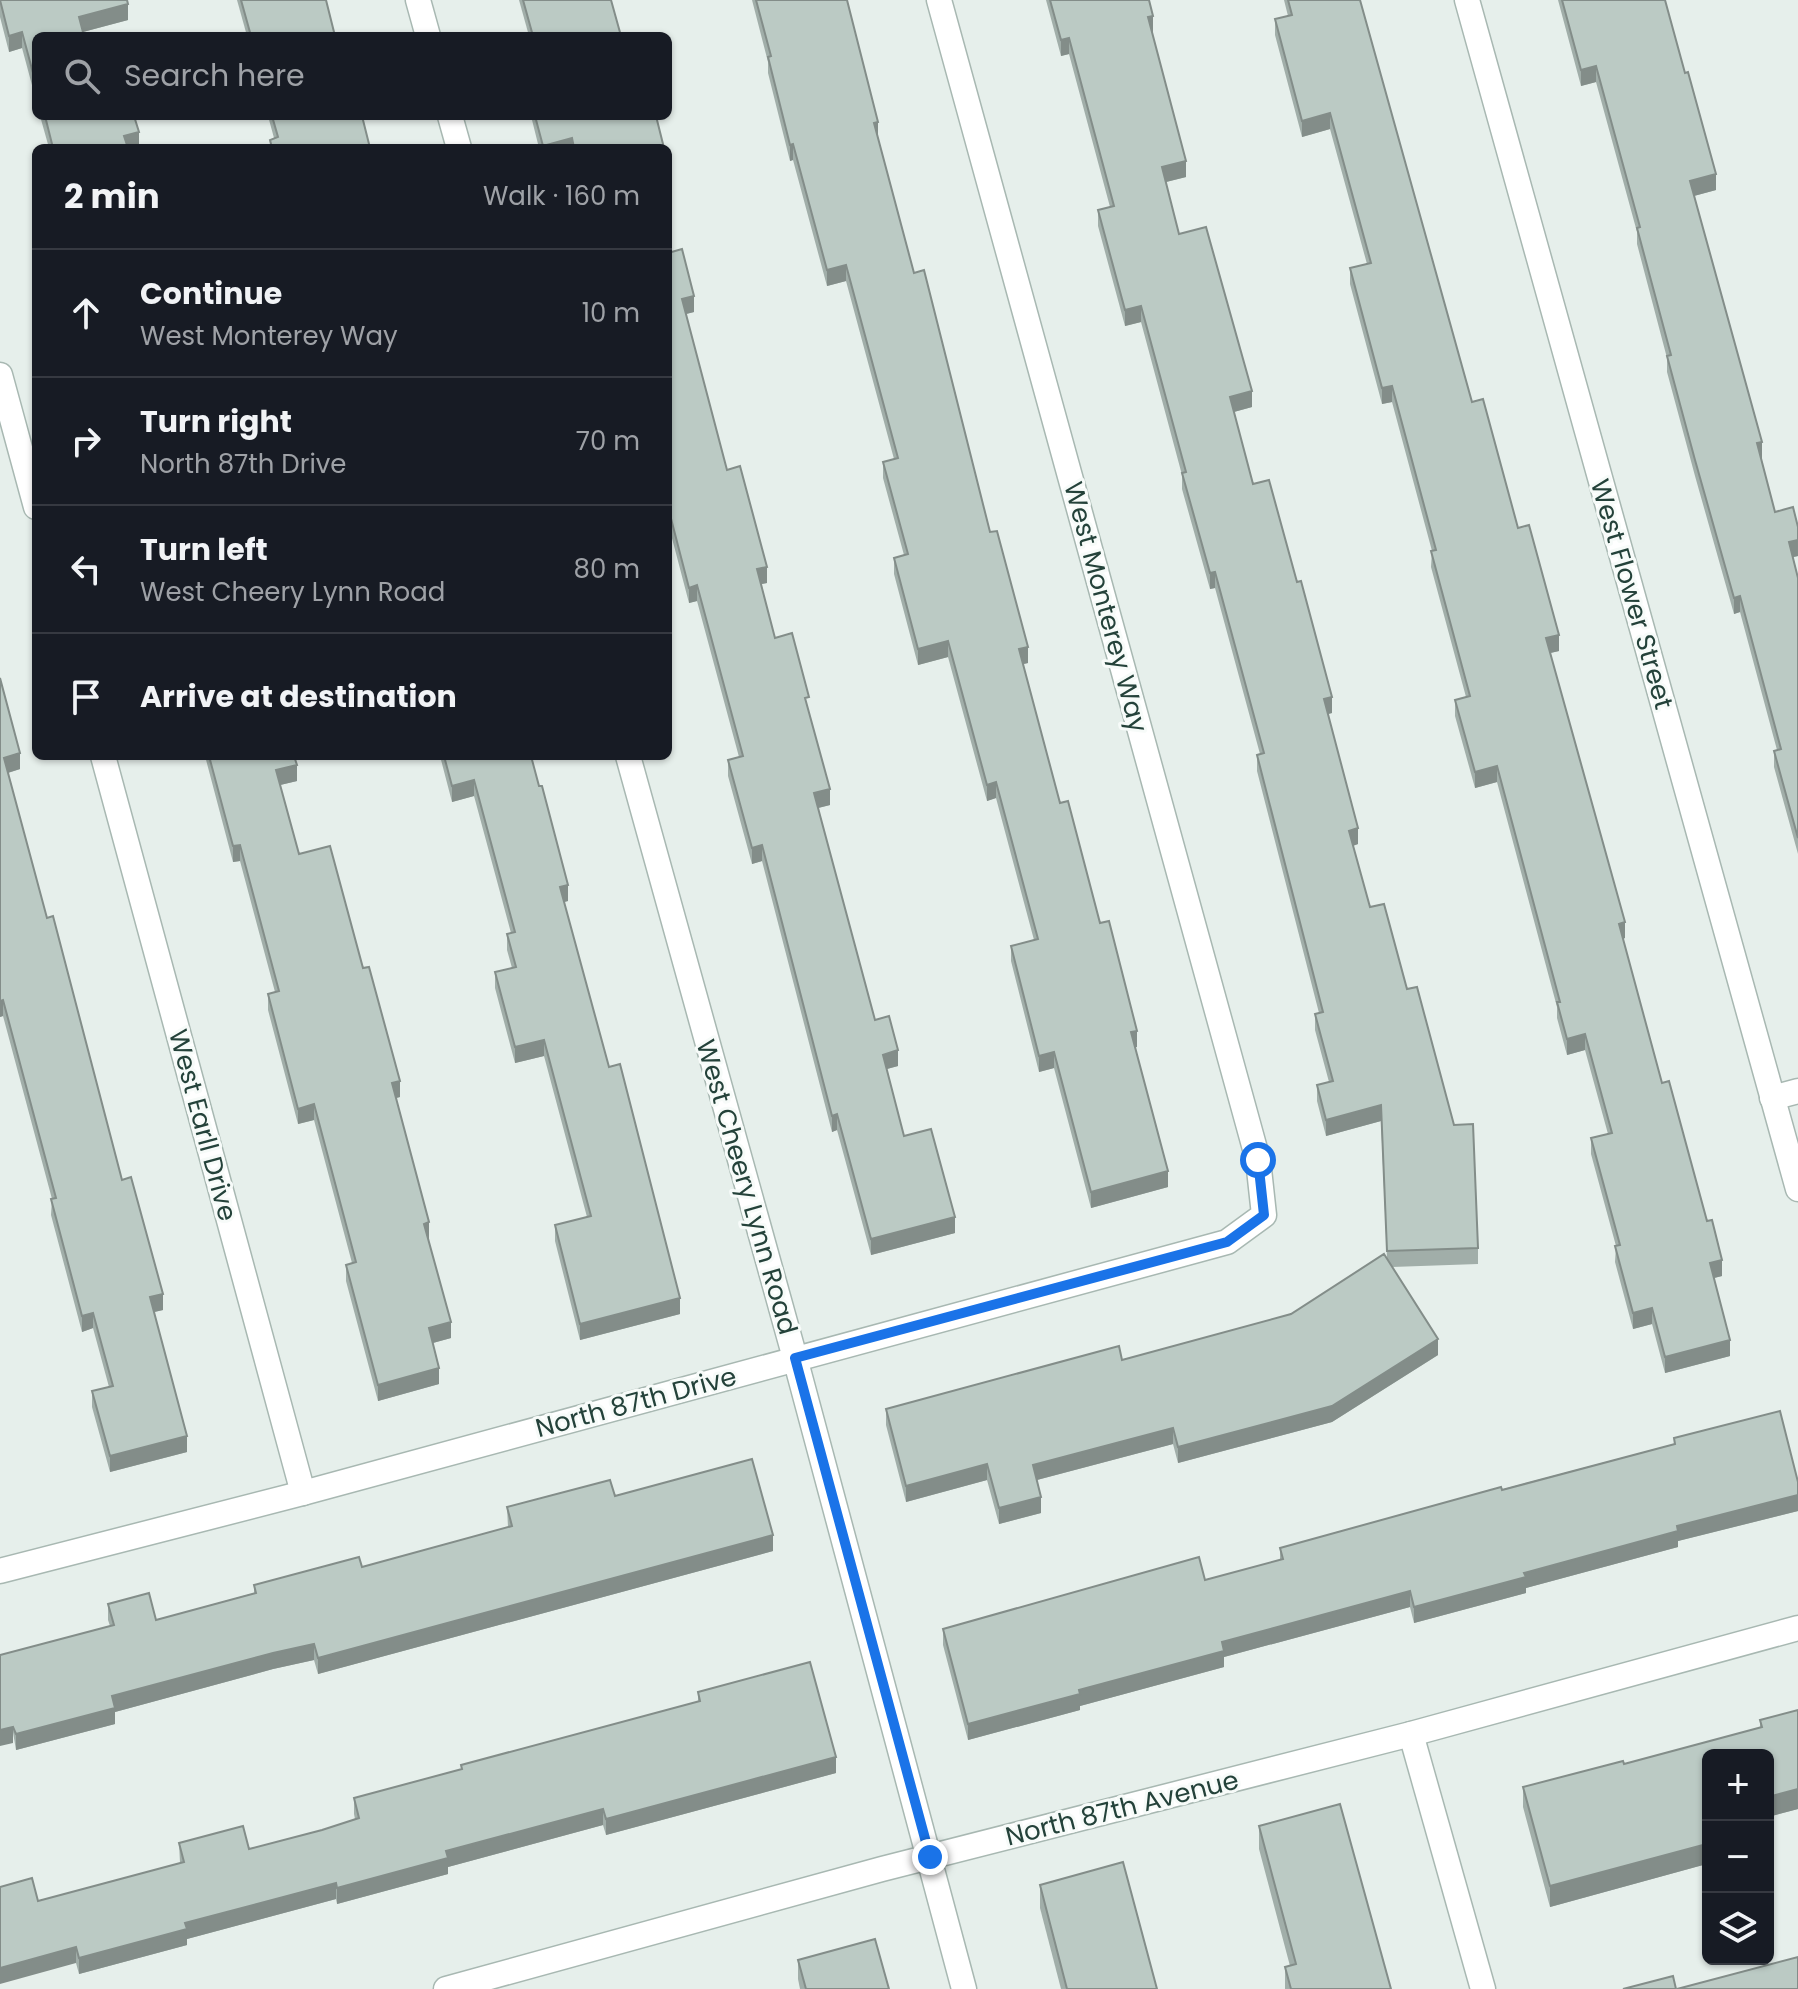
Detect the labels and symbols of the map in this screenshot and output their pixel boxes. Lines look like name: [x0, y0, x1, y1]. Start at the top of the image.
street label: West Flower Street: [1582, 475, 1682, 713]
street label: West Monterey Way: [1055, 478, 1157, 736]
street label: West Earll Drive: [160, 1025, 246, 1225]
street label: West Cheery Lynn Road: [688, 1035, 806, 1339]
route start: [1240, 1142, 1276, 1178]
street label: North 87th Drive: [532, 1358, 740, 1446]
street label: North 87th Avenue: [1002, 1762, 1242, 1854]
route end: [912, 1839, 948, 1875]

